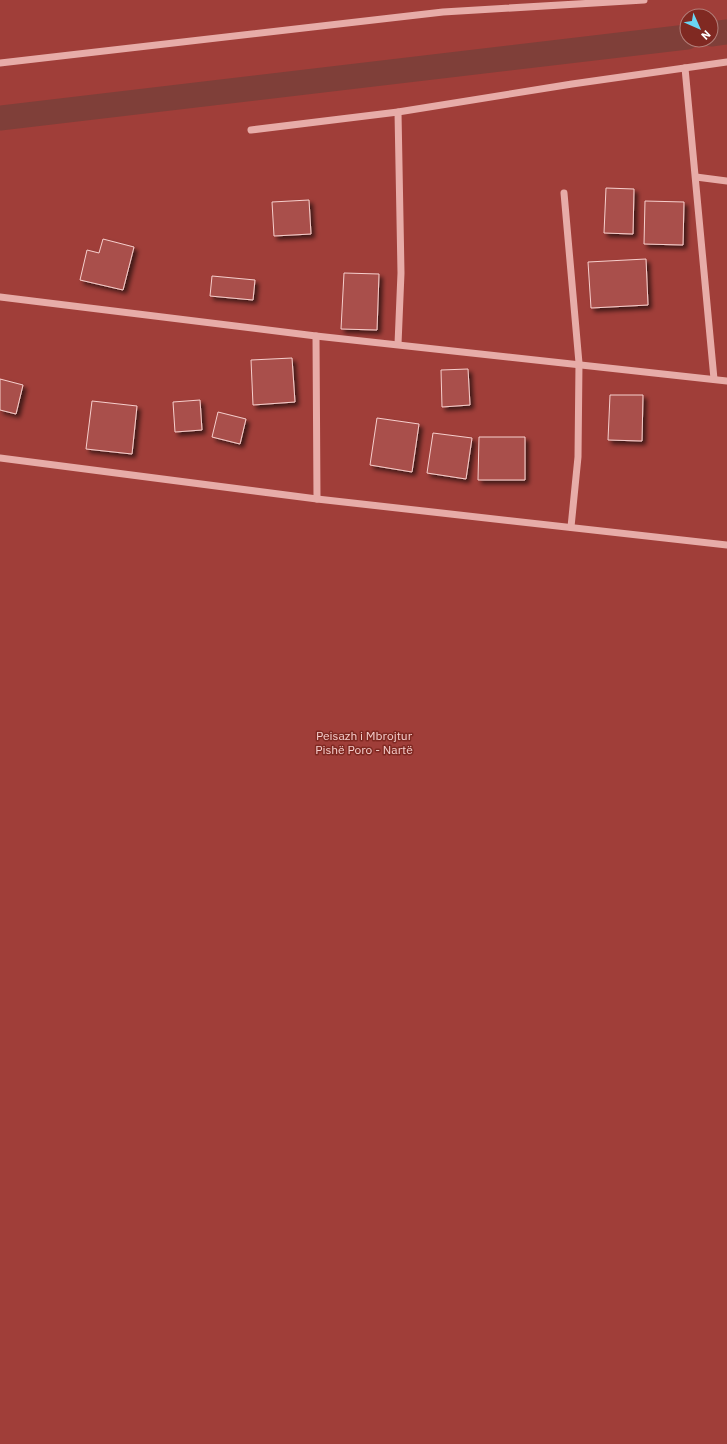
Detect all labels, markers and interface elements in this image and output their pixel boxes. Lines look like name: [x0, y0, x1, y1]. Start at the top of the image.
north arrow: [679, 8, 719, 48]
text: N: [698, 27, 714, 43]
park label: Peisazh i Mbrojtur Pishë Poro - Nartë: [315, 728, 413, 757]

